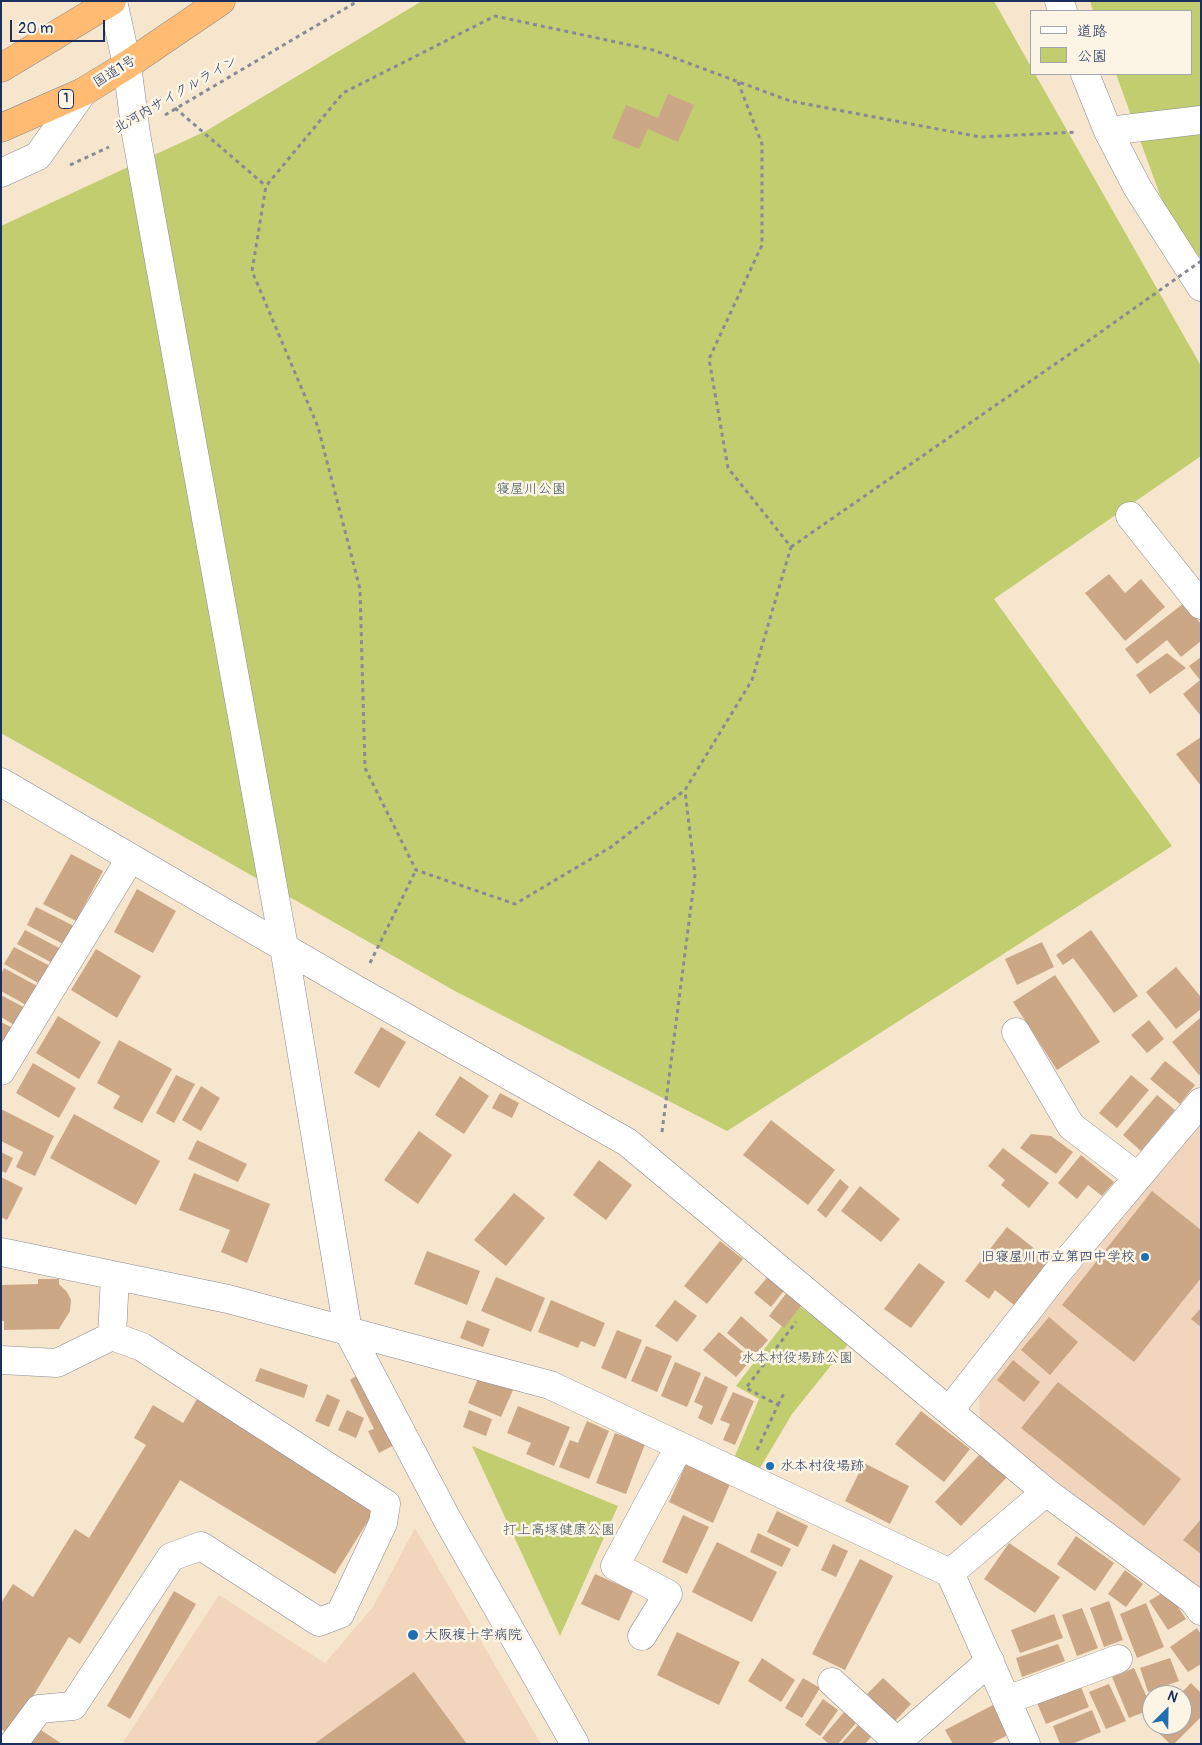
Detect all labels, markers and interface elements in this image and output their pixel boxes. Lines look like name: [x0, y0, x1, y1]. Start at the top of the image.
scale bar: [12, 10, 108, 42]
legend: [1030, 10, 1192, 75]
text: 20 m: [18, 19, 53, 38]
text: 道路: [1077, 22, 1107, 41]
text: 公園: [1077, 47, 1107, 66]
street label: 国道1号: [90, 52, 140, 92]
street label: 北河内サイクルライン: [111, 53, 241, 137]
road number: 1: [58, 90, 74, 108]
park label: 寝屋川公園: [496, 481, 566, 497]
place label: 旧寝屋川市立第四中学校: [981, 1249, 1135, 1265]
marker: 旧寝屋川市立第四中学校: [1139, 1251, 1151, 1263]
park label: 水本村役場跡公園: [741, 1350, 853, 1366]
place label: 水本村役場跡: [780, 1458, 864, 1474]
marker: 水本村役場跡: [764, 1460, 776, 1472]
park label: 打上高塚健康公園: [503, 1522, 615, 1538]
place label: 大阪複十字病院: [424, 1627, 522, 1643]
marker: 大阪複十字病院: [406, 1628, 420, 1642]
north arrow: [1142, 1685, 1192, 1735]
text: N: [1165, 1687, 1180, 1706]

